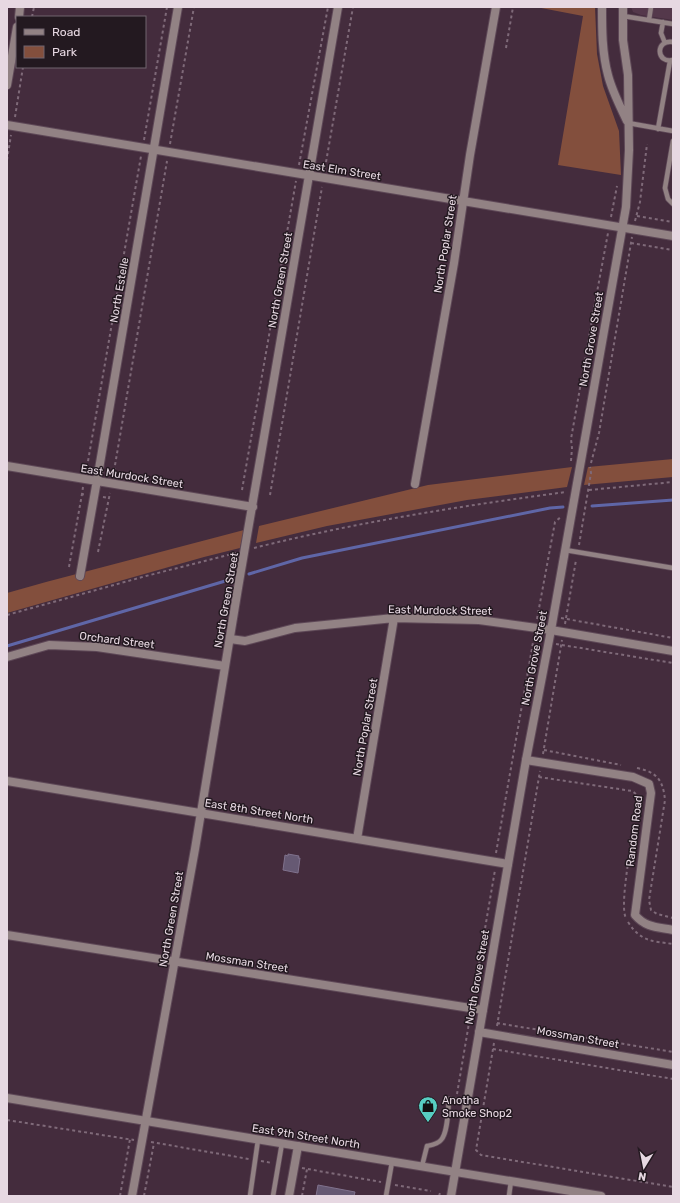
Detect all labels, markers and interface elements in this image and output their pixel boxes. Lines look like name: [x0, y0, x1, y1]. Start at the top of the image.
legend: [16, 16, 146, 68]
text: Road: [52, 25, 80, 39]
text: Park: [52, 45, 78, 59]
street label: East Elm Street: [302, 158, 383, 183]
street label: North Poplar Street: [431, 194, 460, 294]
street label: North Green Street: [266, 231, 295, 329]
street label: North Estelle: [107, 256, 132, 324]
street label: North Grove Street: [577, 290, 606, 388]
street label: East Murdock Street: [80, 462, 185, 491]
street label: North Green Street: [212, 551, 241, 649]
street label: East Murdock Street: [388, 603, 493, 618]
street label: North Grove Street: [519, 609, 550, 706]
street label: Orchard Street: [79, 629, 156, 652]
street label: North Poplar Street: [351, 677, 381, 777]
street label: Random Road: [624, 795, 645, 867]
street label: East 8th Street North: [204, 796, 314, 826]
street label: North Green Street: [157, 870, 186, 968]
street label: North Grove Street: [463, 928, 492, 1026]
street label: Mossman Street: [205, 950, 290, 976]
street label: Mossman Street: [536, 1024, 621, 1051]
place label: Anotha Smoke Shop2: [442, 1094, 512, 1120]
shop icon: Anotha Smoke Shop2: [417, 1095, 439, 1123]
street label: East 9th Street North: [251, 1122, 361, 1151]
north arrow: [624, 1147, 664, 1187]
text: N: [637, 1169, 647, 1183]

